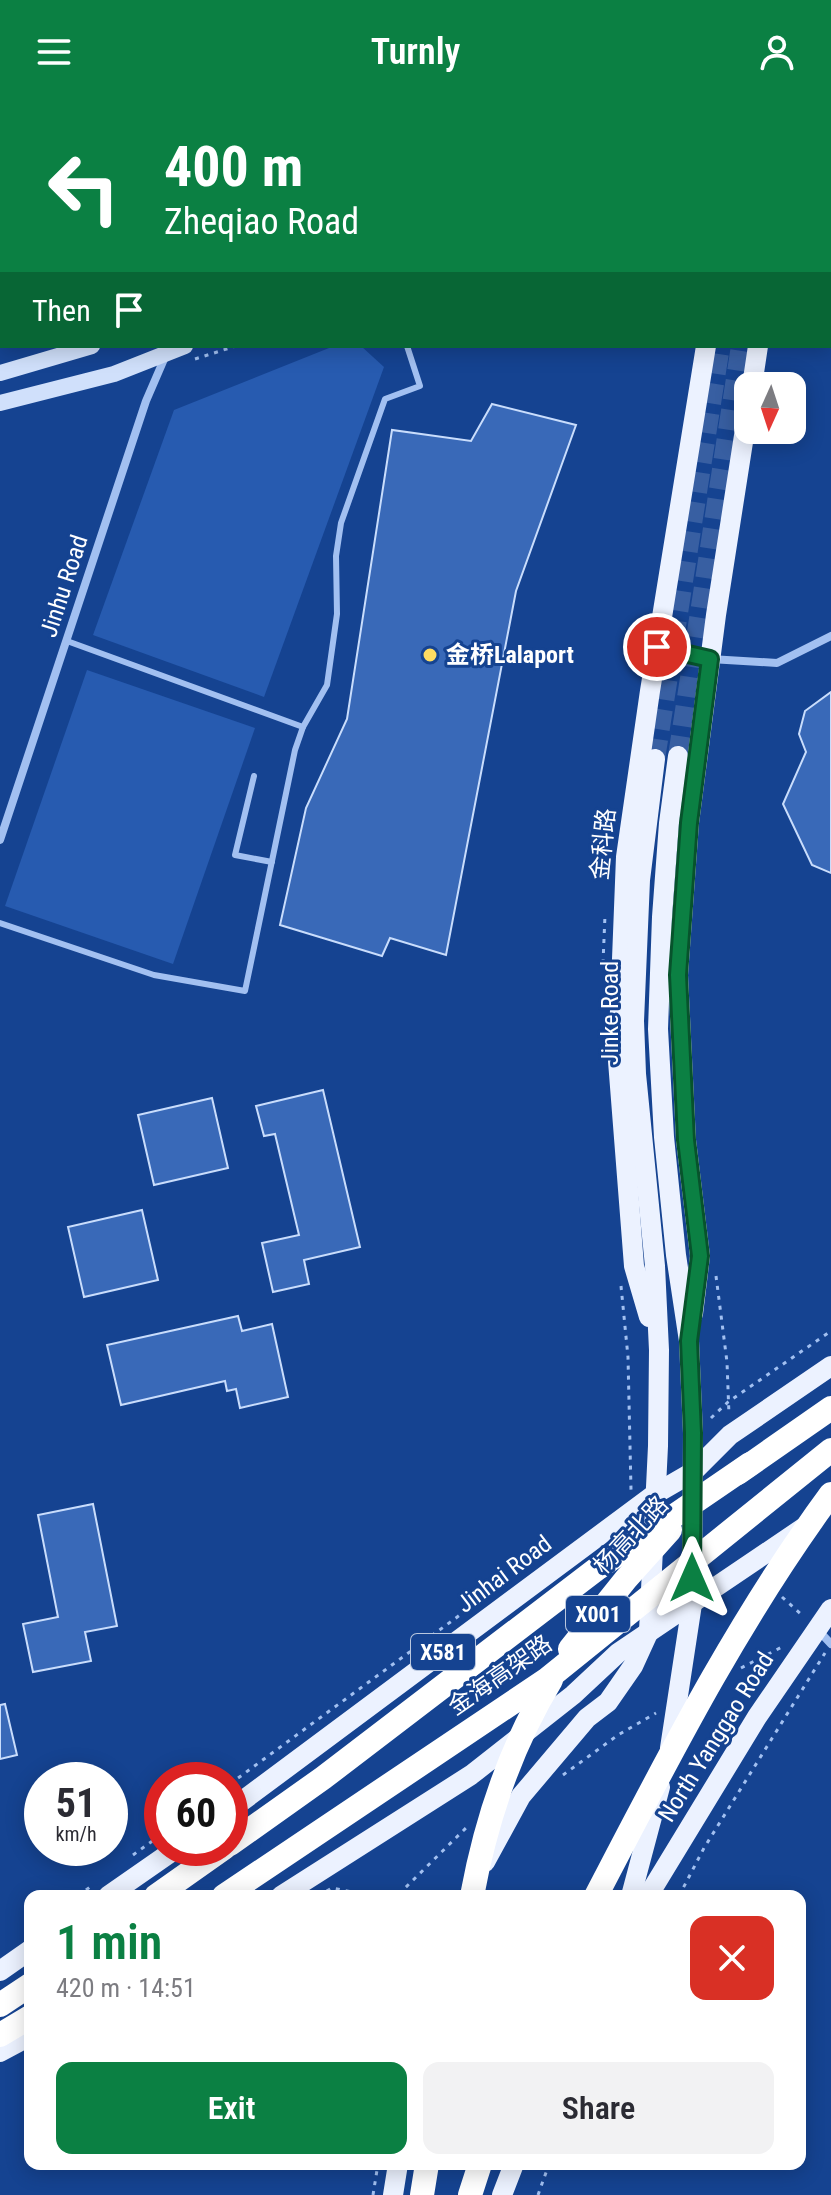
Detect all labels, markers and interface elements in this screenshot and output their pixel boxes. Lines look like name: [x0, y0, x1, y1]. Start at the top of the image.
icon: menu: [32, 30, 76, 74]
icon: person: [755, 30, 799, 74]
text: Turnly: [371, 31, 460, 73]
text: 400 m: [164, 134, 303, 200]
icon: left: [32, 136, 136, 240]
text: Zheqiao Road: [164, 201, 359, 243]
icon: arrive: [107, 288, 151, 332]
text: Then: [32, 293, 91, 328]
north arrow: [734, 372, 806, 444]
map controls: [734, 372, 806, 444]
street label: Jinhu Road: [34, 531, 94, 641]
pin: [623, 613, 691, 681]
icon: arrive: [635, 625, 679, 669]
place label: 金桥Lalaport: [446, 641, 574, 669]
marker: 金桥Lalaport: [421, 646, 439, 664]
street label: 金科路: [585, 807, 621, 881]
street label: Jinke Road: [596, 961, 624, 1065]
street label: 杨高北路: [588, 1490, 674, 1580]
street label: Jinhai Road: [451, 1529, 557, 1619]
position arrow: [650, 1536, 734, 1620]
road number: X001: [566, 1596, 630, 1632]
street label: 金海高架路: [443, 1629, 557, 1721]
road number: X581: [411, 1634, 475, 1670]
street label: North Yanggao Road: [653, 1647, 779, 1827]
speed limit sign: 60: [144, 1762, 248, 1866]
text: 51: [56, 1780, 96, 1827]
text: km/h: [55, 1822, 97, 1846]
text: 1 min: [56, 1914, 162, 1971]
button: close: [690, 1916, 774, 2000]
text: 420 m · 14:51: [56, 1973, 196, 2003]
button: Exit: [56, 2062, 407, 2154]
button: Share: [423, 2062, 774, 2154]

